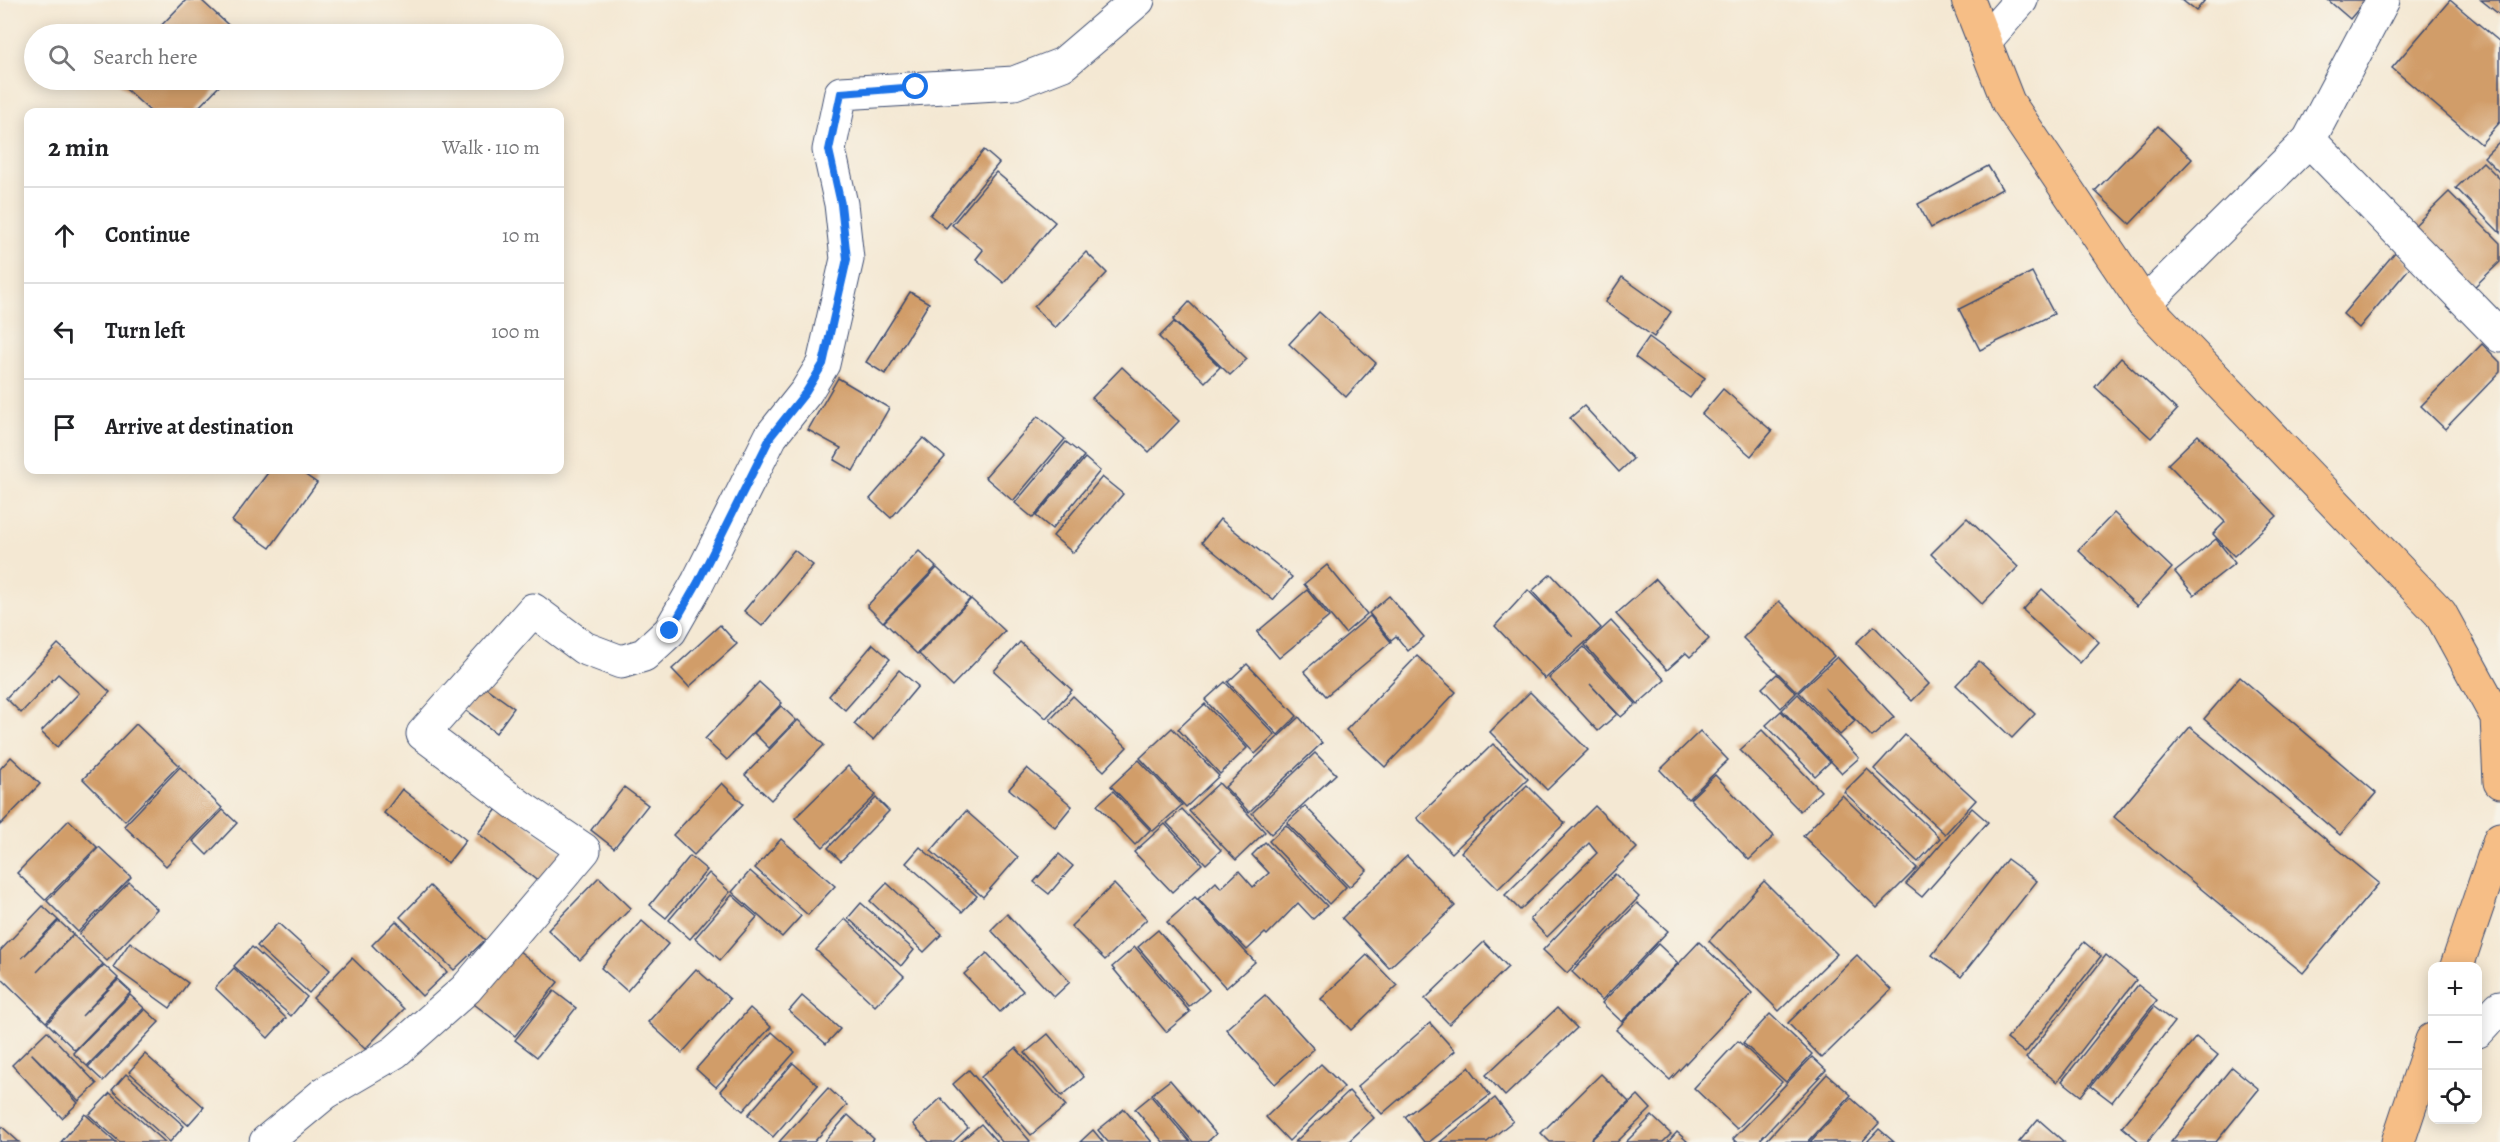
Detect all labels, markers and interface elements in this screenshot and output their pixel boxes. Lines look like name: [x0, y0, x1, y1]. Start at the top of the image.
search box: [24, 24, 564, 90]
icon: search: [45, 41, 78, 74]
text: Search here: [93, 42, 198, 72]
route start: [902, 73, 928, 99]
text: 2 min: [48, 130, 109, 165]
text: Walk · 110 m: [442, 134, 540, 161]
icon: ahead: [48, 219, 81, 252]
text: Continue: [105, 220, 190, 250]
text: 10 m: [502, 222, 540, 249]
icon: left: [48, 315, 81, 348]
text: Turn left: [105, 316, 185, 346]
text: 100 m: [491, 318, 540, 345]
icon: arrive: [48, 411, 81, 444]
text: Arrive at destination: [105, 412, 294, 442]
route end: [656, 617, 682, 643]
map controls: [2428, 962, 2482, 1124]
button: +: [2428, 962, 2482, 1016]
button: −: [2428, 1016, 2482, 1070]
button: locate: [2428, 1070, 2482, 1124]

